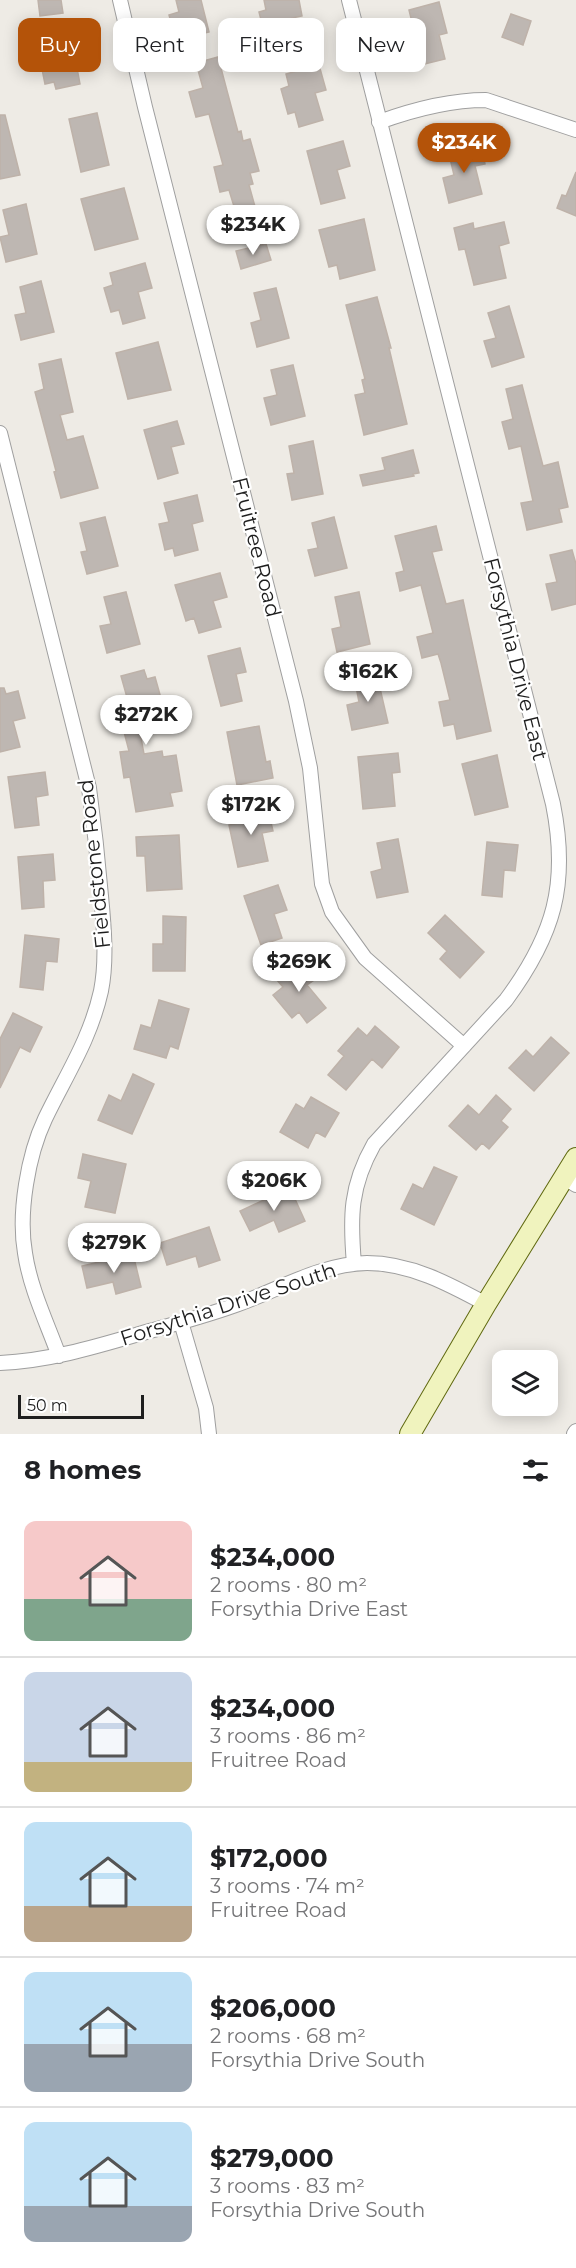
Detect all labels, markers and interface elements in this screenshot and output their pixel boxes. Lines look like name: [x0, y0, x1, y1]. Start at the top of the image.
chip: Buy: [18, 18, 101, 72]
chip: Rent: [113, 18, 206, 72]
chip: Filters: [218, 18, 324, 72]
chip: New: [336, 18, 426, 72]
pin: $234K: [422, 123, 506, 174]
text: $234K: [432, 130, 496, 154]
pin: $234K: [211, 205, 295, 256]
text: $234K: [221, 212, 285, 236]
street label: Fruitree Road: [228, 474, 286, 620]
street label: Forsythia Drive East: [479, 555, 553, 763]
pin: $162K: [326, 652, 410, 703]
text: $162K: [338, 659, 398, 683]
pin: $272K: [104, 695, 188, 746]
text: $272K: [114, 702, 178, 726]
street label: Fieldstone Road: [73, 778, 115, 950]
pin: $172K: [209, 785, 293, 836]
text: $172K: [221, 792, 281, 816]
pin: $269K: [257, 942, 341, 993]
text: $269K: [267, 949, 331, 973]
pin: $206K: [232, 1161, 316, 1212]
text: $206K: [241, 1168, 307, 1192]
pin: $279K: [72, 1223, 156, 1274]
text: $279K: [82, 1230, 146, 1254]
street label: Forsythia Drive South: [117, 1257, 339, 1351]
map controls: [492, 1350, 558, 1416]
button: layers: [492, 1350, 558, 1416]
scale bar: [18, 1392, 144, 1420]
text: 50 m: [27, 1396, 68, 1415]
text: 8 homes: [24, 1454, 141, 1486]
icon: filters: [519, 1454, 552, 1487]
text: $234,000: [210, 1541, 335, 1573]
icon: home: [72, 1545, 144, 1617]
text: 2 rooms · 80 m²: [210, 1573, 367, 1597]
text: Forsythia Drive East: [210, 1597, 408, 1621]
text: $234,000: [210, 1692, 335, 1724]
icon: home: [72, 1696, 144, 1768]
text: 3 rooms · 86 m²: [210, 1724, 366, 1748]
text: Fruitree Road: [210, 1748, 347, 1772]
text: $172,000: [210, 1842, 328, 1874]
icon: home: [72, 1846, 144, 1918]
text: 3 rooms · 74 m²: [210, 1874, 365, 1898]
text: Fruitree Road: [210, 1898, 347, 1922]
text: $206,000: [210, 1992, 336, 2024]
icon: home: [72, 1996, 144, 2068]
text: 2 rooms · 68 m²: [210, 2024, 366, 2048]
text: Forsythia Drive South: [210, 2048, 425, 2072]
text: $279,000: [210, 2142, 334, 2174]
icon: home: [72, 2146, 144, 2218]
text: 3 rooms · 83 m²: [210, 2174, 365, 2198]
text: Forsythia Drive South: [210, 2198, 425, 2222]

